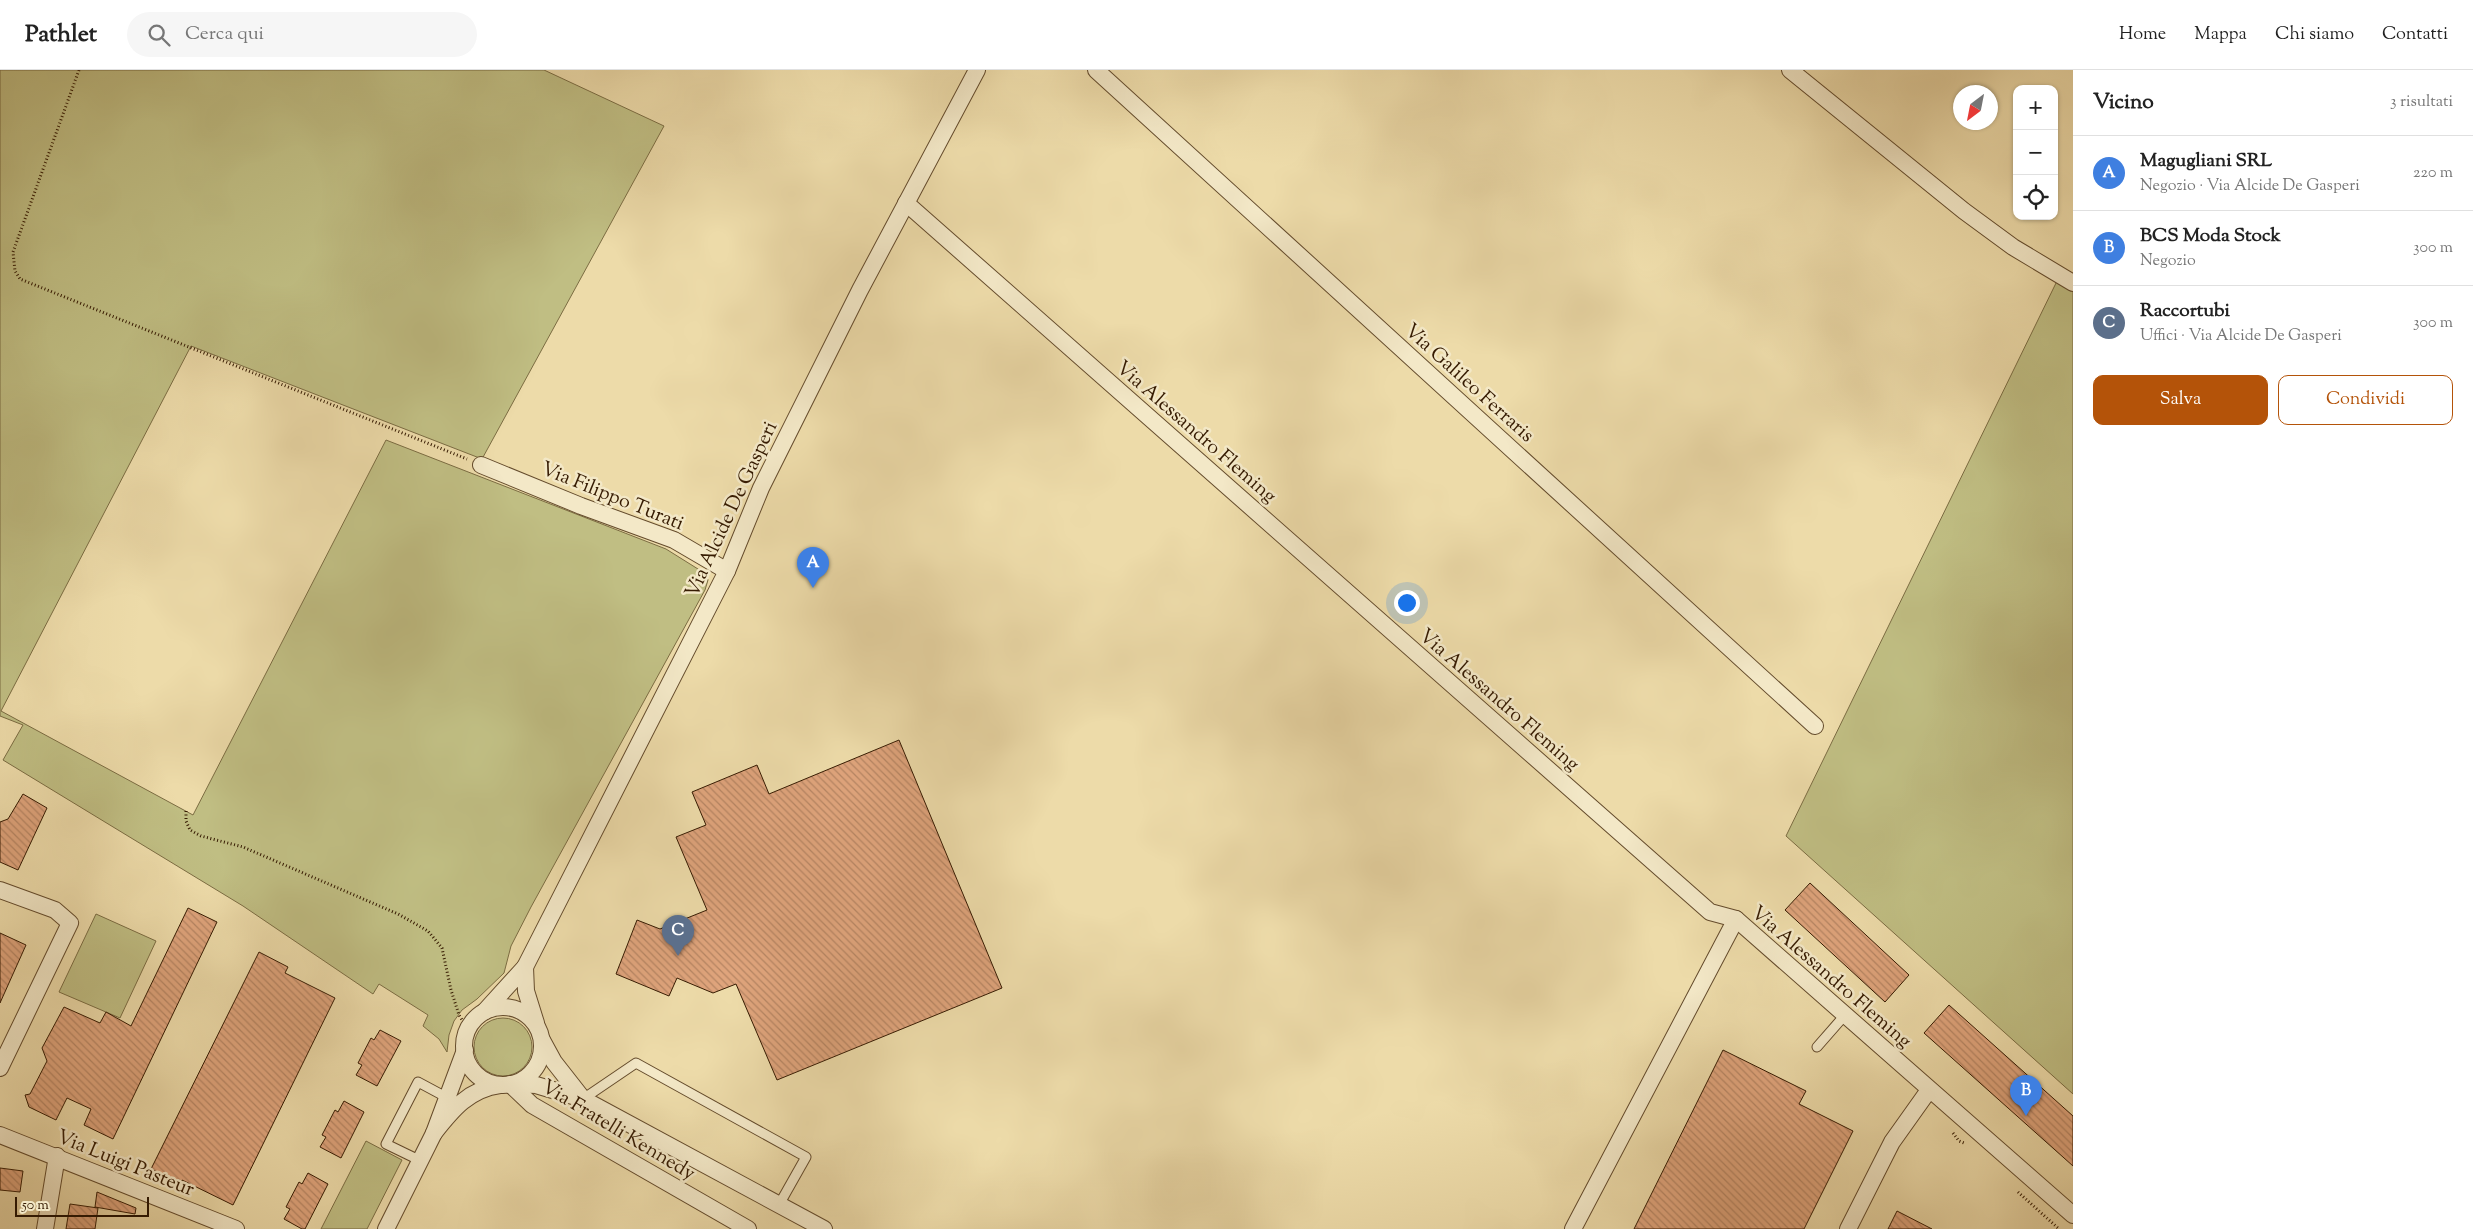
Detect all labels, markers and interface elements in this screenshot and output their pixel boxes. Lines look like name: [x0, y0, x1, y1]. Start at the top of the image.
search box: [127, 12, 477, 57]
text: Pathlet: [25, 18, 97, 52]
icon: search: [145, 21, 173, 49]
text: Cerca qui: [185, 21, 264, 48]
text: Home: [2119, 22, 2166, 48]
text: Mappa: [2194, 22, 2247, 48]
text: Chi siamo: [2275, 22, 2354, 48]
text: Contatti: [2382, 22, 2448, 48]
north arrow: [1953, 85, 1998, 130]
map controls: [2013, 85, 2058, 220]
button: +: [2013, 85, 2058, 130]
text: Vicino: [2093, 88, 2154, 118]
text: 3 risultati: [2390, 91, 2453, 114]
button: −: [2013, 130, 2058, 175]
text: Magugliani SRL: [2140, 148, 2272, 175]
text: A: [2103, 162, 2116, 185]
text: 220 m: [2413, 162, 2453, 185]
button: locate: [2013, 175, 2058, 220]
text: Negozio · Via Alcide De Gasperi: [2140, 175, 2360, 198]
text: BCS Moda Stock: [2140, 223, 2281, 250]
text: B: [2104, 237, 2114, 260]
text: 300 m: [2413, 237, 2453, 260]
text: Negozio: [2140, 250, 2196, 273]
text: Raccortubi: [2140, 298, 2230, 325]
text: C: [2103, 312, 2115, 335]
text: 300 m: [2413, 312, 2453, 335]
street label: Via Galileo Ferraris: [1397, 318, 1540, 450]
text: Uffici · Via Alcide De Gasperi: [2140, 325, 2342, 348]
street label: Via Alessandro Fleming: [1109, 355, 1282, 511]
button: Salva: [2093, 375, 2268, 425]
button: Condividi: [2278, 375, 2453, 425]
street label: Via Alcide De Gasperi: [679, 417, 786, 603]
street label: Via Filippo Turati: [536, 455, 688, 539]
pin: A: [797, 547, 829, 588]
your location: [1394, 590, 1420, 616]
street label: Via Alessandro Fleming: [1412, 623, 1585, 779]
street label: Via Alessandro Fleming: [1744, 900, 1917, 1056]
pin: C: [662, 915, 694, 956]
street label: Via Fratelli Kennedy: [535, 1074, 700, 1189]
pin: B: [2010, 1075, 2042, 1116]
street label: Via Luigi Pasteur: [52, 1123, 199, 1205]
scale bar: [15, 1194, 149, 1217]
text: 50 m: [22, 1196, 49, 1216]

